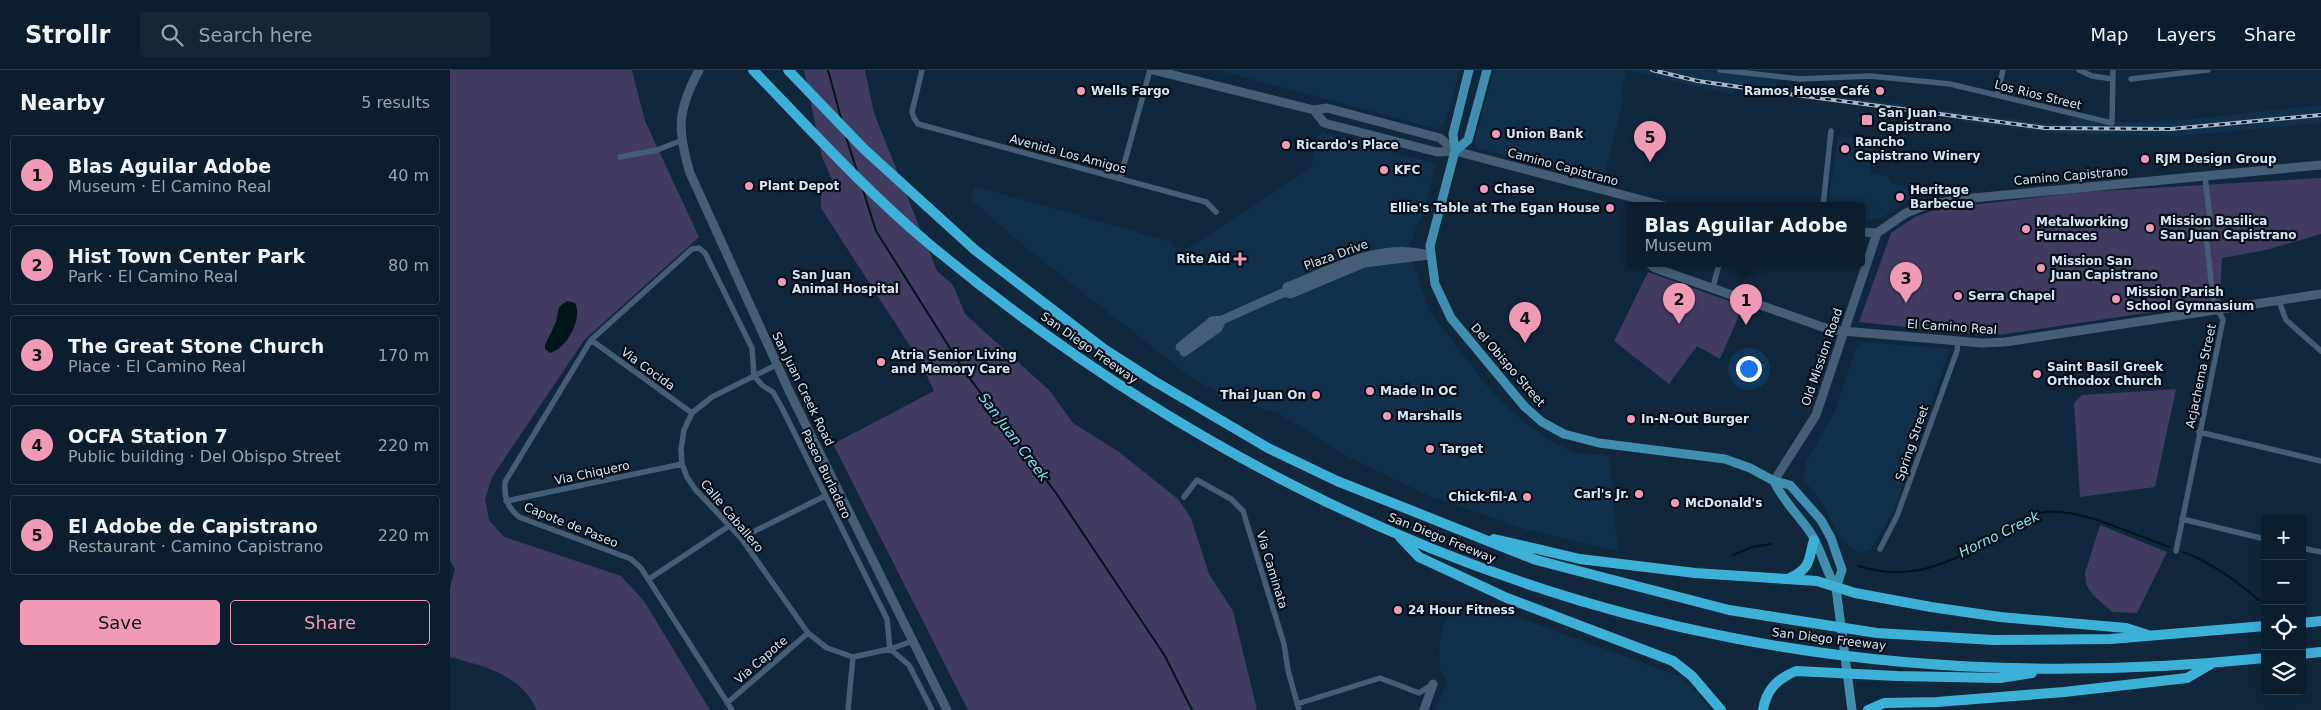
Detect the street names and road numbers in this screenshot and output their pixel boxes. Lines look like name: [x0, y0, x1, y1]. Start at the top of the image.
street label: Los Rios Street: [1993, 77, 2083, 113]
street label: Avenida Los Amigos: [1008, 132, 1128, 176]
street label: Camino Capistrano: [1506, 145, 1620, 189]
street label: Camino Capistrano: [2013, 164, 2129, 188]
street label: Plaza Drive: [1302, 237, 1370, 273]
street label: Old Mission Road: [1799, 306, 1845, 408]
street label: San Diego Freeway: [1038, 309, 1140, 387]
street label: El Camino Real: [1907, 317, 1997, 337]
street label: Del Obispo Street: [1468, 321, 1548, 410]
street label: Acjachema Street: [2183, 322, 2219, 429]
street label: San Juan Creek Road: [769, 330, 837, 448]
street label: Via Cocida: [618, 345, 678, 393]
street label: Spring Street: [1893, 403, 1932, 483]
street label: Paseo Burladero: [798, 427, 854, 521]
street label: Via Chiquero: [553, 458, 631, 488]
street label: Calle Caballero: [698, 477, 766, 555]
street label: Capote de Paseo: [522, 500, 620, 550]
street label: San Diego Freeway: [1386, 510, 1498, 566]
street label: Via Caminata: [1254, 530, 1290, 610]
street label: San Diego Freeway: [1771, 625, 1887, 653]
street label: Via Capote: [732, 633, 790, 687]

